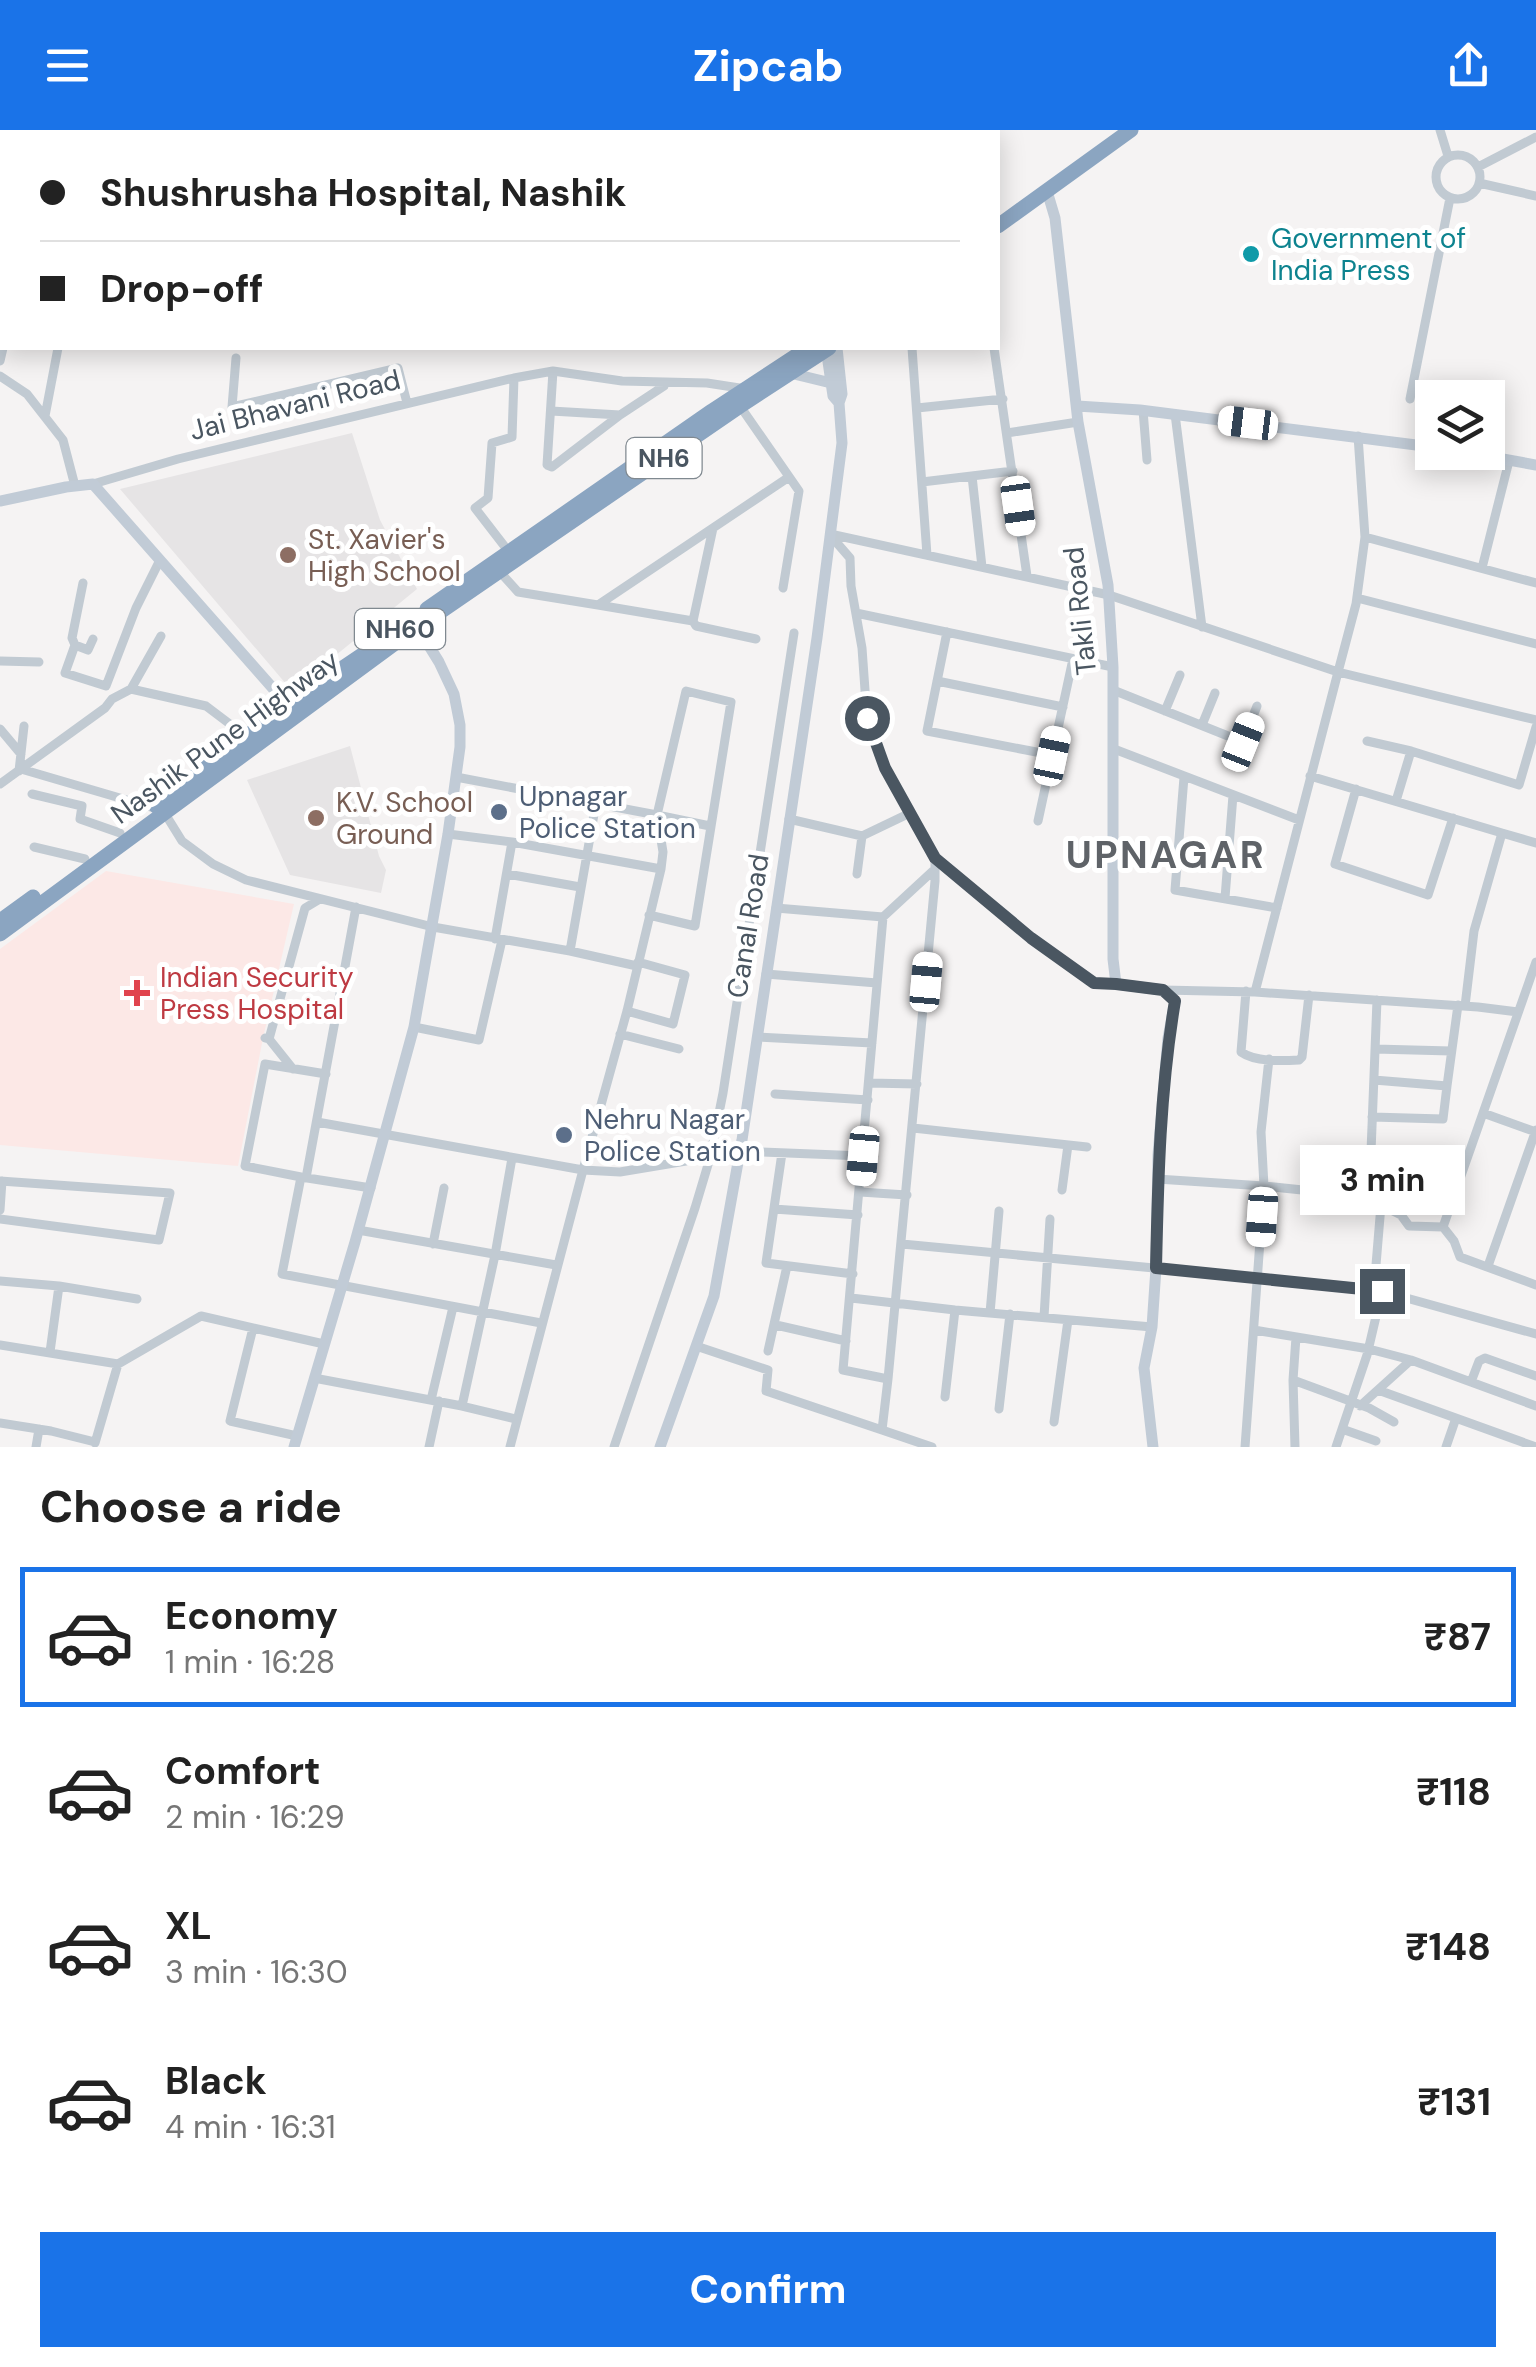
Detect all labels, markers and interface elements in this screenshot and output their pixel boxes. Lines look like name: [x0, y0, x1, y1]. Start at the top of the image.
text: Zipcab: [693, 36, 843, 95]
icon: menu: [40, 38, 95, 93]
icon: share: [1441, 38, 1496, 93]
text: Shushrusha Hospital, Nashik: [100, 168, 626, 218]
place label: Government of India Press: [1271, 220, 1466, 289]
marker: Government of India Press: [1240, 243, 1262, 265]
text: Drop-off: [100, 264, 263, 314]
street label: Jai Bhavani Road: [186, 361, 404, 449]
map controls: [1415, 380, 1505, 470]
button: layers: [1415, 380, 1505, 470]
car: [1216, 404, 1280, 442]
road number: NH6: [626, 438, 702, 478]
car: [999, 474, 1037, 538]
place label: St. Xavier's High School: [308, 521, 461, 590]
marker: St. Xavier's High School: [277, 544, 299, 566]
street label: Takli Road: [1055, 545, 1105, 677]
road number: NH60: [355, 609, 445, 649]
street label: Nashik Pune Highway: [103, 642, 347, 832]
route start: [845, 696, 890, 741]
car: [1218, 709, 1268, 775]
car: [1031, 724, 1073, 788]
place label: Upnagar Police Station: [519, 778, 696, 847]
place label: K.V. School Ground: [336, 784, 473, 853]
marker: Upnagar Police Station: [488, 801, 510, 823]
marker: K.V. School Ground: [305, 807, 327, 829]
district label: UPNAGAR: [1066, 830, 1266, 880]
street label: Canal Road: [718, 851, 778, 1001]
car: [908, 951, 944, 1013]
place label: Indian Security Press Hospital: [160, 959, 353, 1028]
marker: Indian Security Press Hospital: [124, 980, 150, 1006]
place label: Nehru Nagar Police Station: [584, 1101, 761, 1170]
marker: Nehru Nagar Police Station: [553, 1124, 575, 1146]
car: [845, 1125, 881, 1187]
callout: 3 min: [1300, 1146, 1464, 1216]
text: 3 min: [1340, 1159, 1425, 1201]
car: [1245, 1186, 1279, 1248]
route end: [1360, 1269, 1405, 1314]
text: Choose a ride: [40, 1477, 342, 1536]
text: Economy: [165, 1591, 338, 1641]
icon: car: [45, 1592, 135, 1682]
text: ₹87: [1424, 1612, 1491, 1662]
text: 1 min · 16:28: [165, 1641, 335, 1683]
text: Comfort: [165, 1746, 321, 1796]
icon: car: [45, 1747, 135, 1837]
text: ₹118: [1416, 1767, 1491, 1817]
text: 2 min · 16:29: [165, 1796, 345, 1838]
text: XL: [165, 1901, 212, 1951]
icon: car: [45, 1902, 135, 1992]
text: ₹148: [1405, 1922, 1491, 1972]
text: 3 min · 16:30: [165, 1951, 348, 1993]
text: Black: [165, 2056, 267, 2106]
icon: car: [45, 2057, 135, 2147]
text: ₹131: [1417, 2077, 1491, 2127]
text: 4 min · 16:31: [165, 2106, 336, 2148]
button: Confirm: [40, 2232, 1496, 2347]

